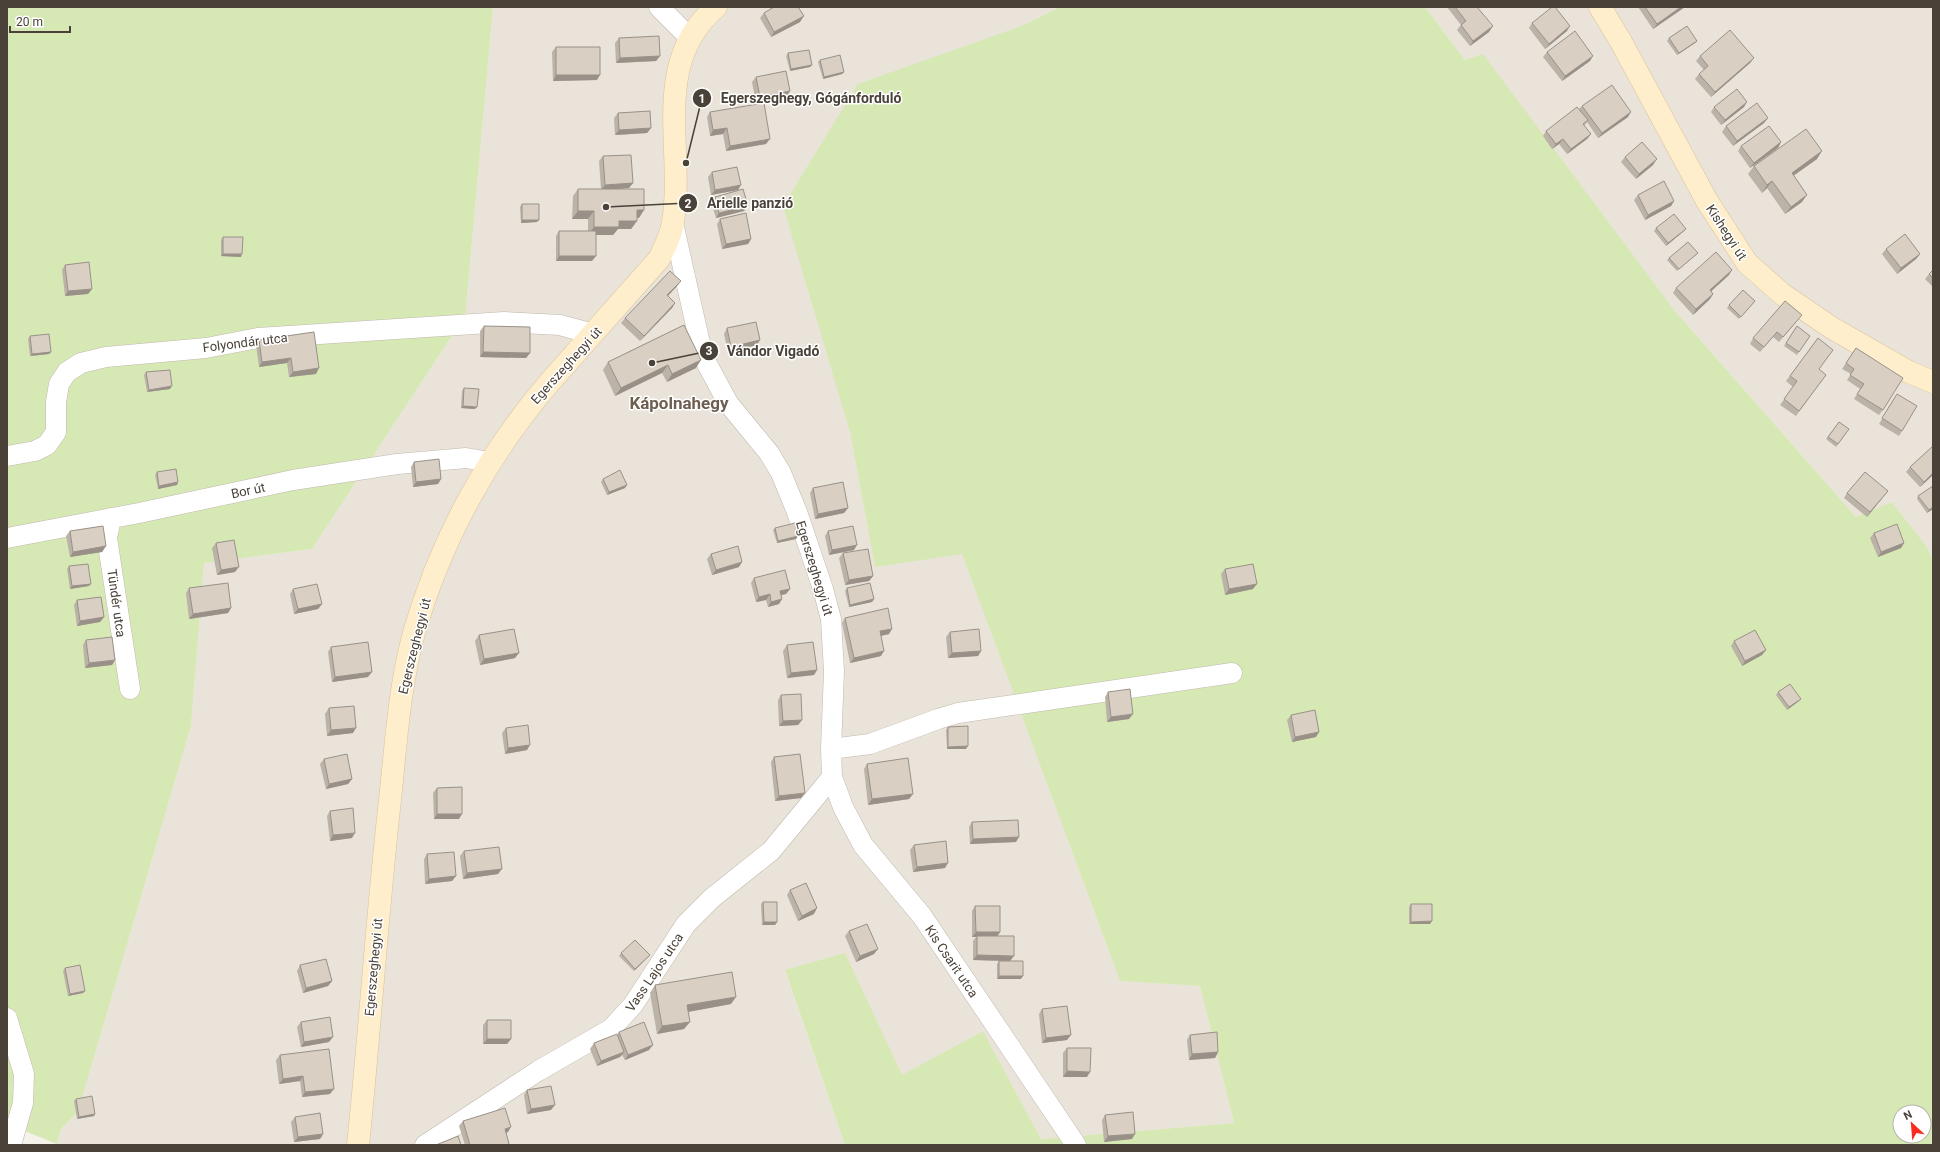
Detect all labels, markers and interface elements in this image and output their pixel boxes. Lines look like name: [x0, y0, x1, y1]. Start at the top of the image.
scale bar: [10, 8, 70, 34]
text: 20 m: [16, 15, 43, 29]
callout: Egerszeghegy, Gógánforduló: [692, 85, 909, 111]
text: Egerszeghegy, Gógánforduló: [721, 90, 901, 106]
text: 1: [699, 92, 705, 106]
callout: Arielle panzió: [678, 190, 801, 216]
text: Arielle panzió: [707, 195, 793, 211]
text: 2: [685, 197, 692, 211]
street label: Kishegyi út: [1703, 202, 1750, 263]
street label: Egerszeghegyi út: [528, 324, 605, 407]
street label: Folyondár utca: [202, 330, 288, 355]
callout: Vándor Vigadó: [699, 338, 828, 364]
text: Vándor Vigadó: [727, 343, 819, 359]
text: 3: [706, 344, 713, 358]
district label: Kápolnahegy: [629, 393, 729, 413]
street label: Bor út: [230, 480, 267, 501]
street label: Egerszeghegyi út: [793, 519, 836, 617]
street label: Tündér utca: [104, 568, 129, 638]
street label: Egerszeghegyi út: [395, 597, 434, 696]
street label: Egerszeghegyi út: [362, 917, 385, 1017]
street label: Kis Csarit utca: [922, 922, 981, 1000]
street label: Vass Lajos utca: [623, 930, 686, 1014]
north arrow: [1892, 1104, 1932, 1144]
text: N: [1901, 1108, 1914, 1123]

